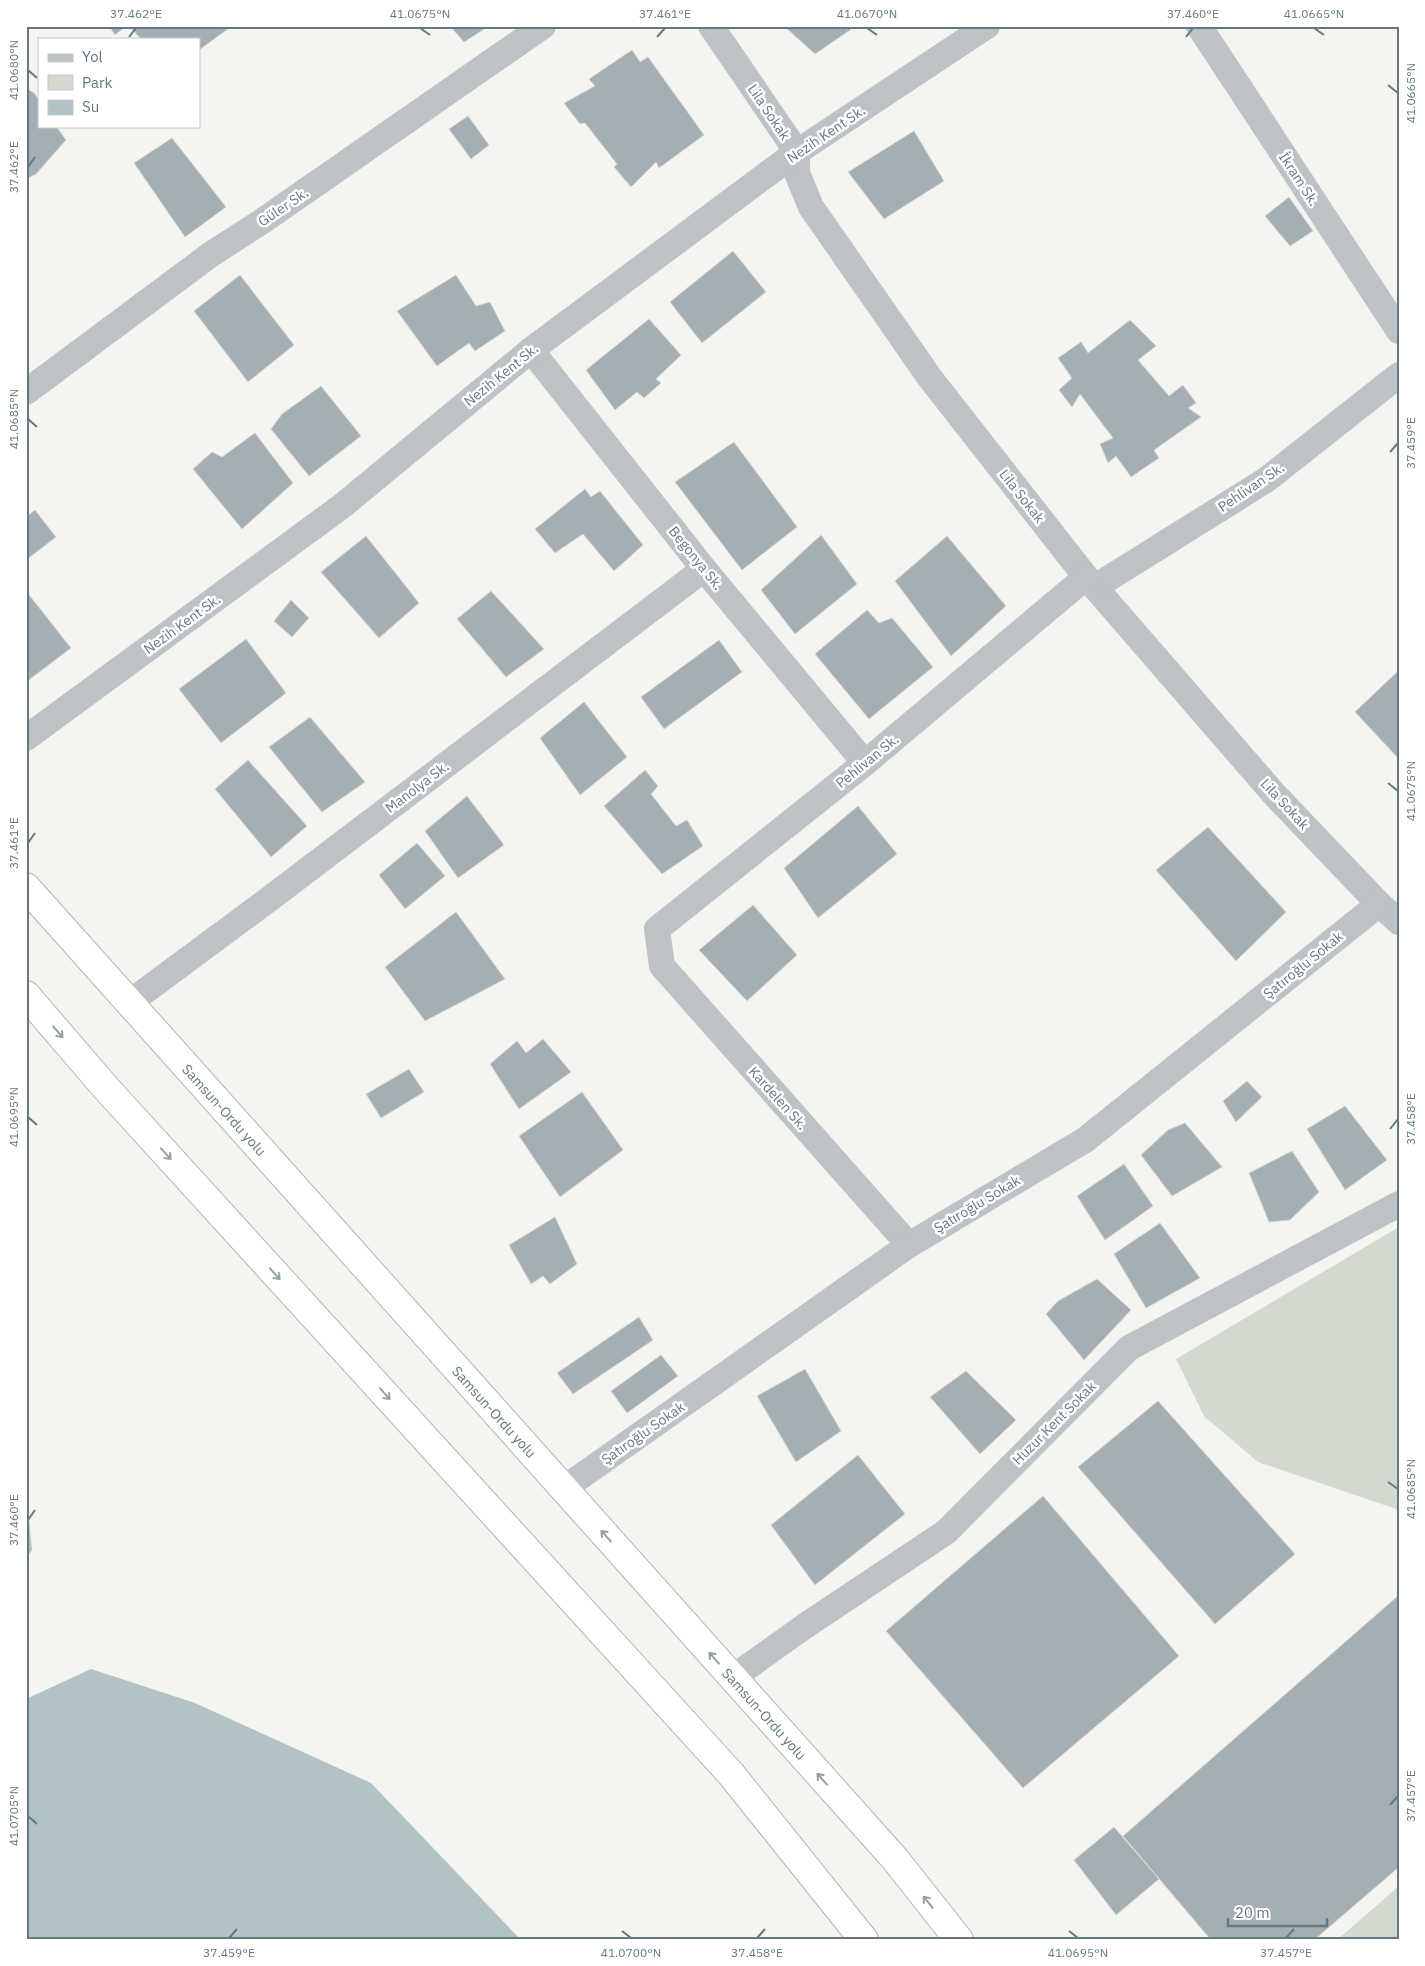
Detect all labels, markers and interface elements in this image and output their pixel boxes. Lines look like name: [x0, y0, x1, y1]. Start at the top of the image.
text: 37.462°E: [110, 6, 162, 21]
text: 41.0675°N: [390, 6, 450, 21]
text: 37.461°E: [639, 6, 691, 21]
text: 41.0670°N: [837, 6, 897, 21]
text: 37.460°E: [1167, 6, 1219, 21]
text: 41.0665°N: [1284, 6, 1344, 21]
legend: [38, 38, 200, 128]
text: 41.0680°N: [6, 40, 21, 100]
text: Yol: [82, 47, 103, 66]
text: 41.0665°N: [1403, 63, 1418, 123]
text: Park: [82, 73, 112, 92]
street label: Lila Sokak: [744, 81, 794, 144]
text: Su: [82, 97, 99, 116]
street label: Nezih Kent Sk.: [783, 101, 869, 167]
text: 37.462°E: [6, 141, 21, 193]
street label: İkram Sk.: [1275, 149, 1323, 209]
street label: Güler Sk.: [254, 184, 312, 230]
street label: Nezih Kent Sk.: [460, 340, 542, 410]
text: 41.0685°N: [6, 389, 21, 449]
text: 37.459°E: [1403, 417, 1418, 469]
street label: Pehlivan Sk.: [1214, 458, 1288, 516]
street label: Lila Sokak: [995, 466, 1049, 527]
street label: Begonya Sk.: [665, 523, 727, 593]
street label: Nezih Kent Sk.: [140, 590, 224, 658]
street label: Pehlivan Sk.: [832, 730, 902, 792]
street label: Manolya Sk.: [382, 757, 452, 817]
text: 41.0675°N: [1403, 761, 1418, 821]
street label: Lila Sokak: [1257, 775, 1314, 834]
text: 37.461°E: [6, 817, 21, 869]
street label: Şatıroğlu Sokak: [1259, 927, 1347, 1003]
one-way arrow: [52, 1025, 63, 1038]
street label: Samsun-Ordu yolu: [178, 1060, 270, 1160]
street label: Kardelen Sk.: [745, 1063, 811, 1133]
text: 41.0695°N: [6, 1087, 21, 1147]
text: 37.458°E: [1403, 1093, 1418, 1145]
one-way arrow: [160, 1147, 172, 1160]
street label: Şatıroğlu Sokak: [931, 1171, 1024, 1237]
one-way arrow: [269, 1267, 281, 1280]
street label: Samsun-Ordu yolu: [448, 1362, 540, 1462]
street label: Huzur Kent Sokak: [1008, 1377, 1100, 1469]
one-way arrow: [379, 1387, 390, 1400]
street label: Şatıroğlu Sokak: [598, 1397, 689, 1468]
text: 41.0685°N: [1403, 1459, 1418, 1519]
text: 37.460°E: [6, 1494, 21, 1546]
one-way arrow: [600, 1530, 611, 1543]
one-way arrow: [708, 1651, 720, 1664]
street label: Samsun-Ordu yolu: [718, 1664, 810, 1764]
text: 37.457°E: [1403, 1770, 1418, 1822]
one-way arrow: [817, 1772, 828, 1785]
text: 41.0705°N: [6, 1786, 21, 1846]
one-way arrow: [923, 1895, 934, 1908]
scale bar: [1228, 1896, 1326, 1928]
text: 20 m: [1235, 1903, 1270, 1922]
text: 37.459°E: [203, 1945, 255, 1960]
text: 41.0700°N: [601, 1945, 661, 1960]
text: 37.458°E: [731, 1945, 783, 1960]
text: 41.0695°N: [1048, 1945, 1108, 1960]
text: 37.457°E: [1260, 1945, 1312, 1960]

